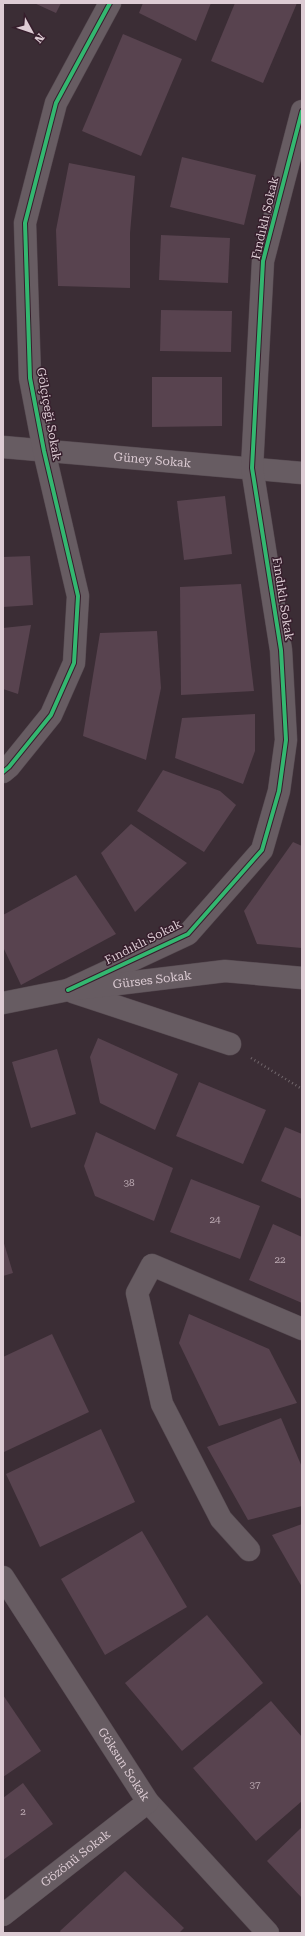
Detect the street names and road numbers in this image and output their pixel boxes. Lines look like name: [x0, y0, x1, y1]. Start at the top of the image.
street label: Fındıklı Sokak: [249, 175, 281, 261]
street label: Gölçiçeği Sokak: [34, 366, 64, 462]
street label: Güney Sokak: [113, 450, 192, 470]
street label: Fındıklı Sokak: [269, 556, 297, 642]
street label: Fındıklı Sokak: [102, 916, 184, 967]
street label: Gürses Sokak: [112, 968, 193, 992]
street label: Göksun Sokak: [95, 1725, 153, 1804]
street label: Gözönü Sokak: [38, 1827, 114, 1890]

